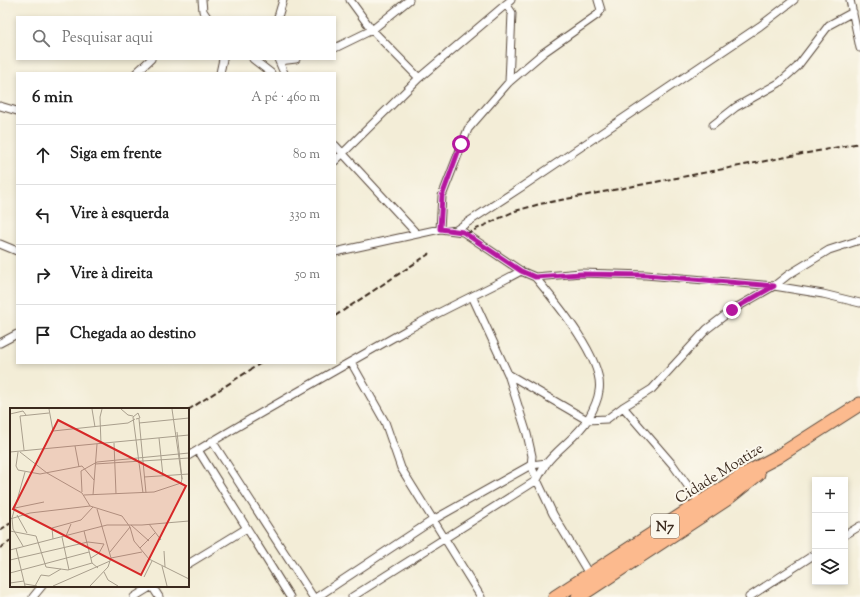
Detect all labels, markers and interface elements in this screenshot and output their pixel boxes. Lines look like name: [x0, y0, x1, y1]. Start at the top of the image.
search box: [16, 16, 336, 60]
icon: search: [30, 27, 52, 49]
text: Pesquisar aqui: [62, 28, 153, 49]
text: 6 min: [32, 86, 73, 110]
text: A pé · 460 m: [251, 89, 320, 107]
route start: [452, 135, 470, 153]
icon: ahead: [32, 144, 54, 166]
text: Siga em frente: [70, 144, 162, 165]
text: 80 m: [293, 146, 320, 164]
icon: left: [32, 204, 54, 226]
text: Vire à esquerda: [70, 204, 169, 225]
text: 330 m: [289, 206, 320, 224]
icon: right: [32, 264, 54, 286]
text: Vire à direita: [70, 264, 153, 285]
text: 50 m: [295, 266, 320, 284]
route end: [723, 301, 741, 319]
icon: arrive: [32, 324, 54, 346]
text: Chegada ao destino: [70, 324, 196, 345]
inset map: [10, 408, 189, 587]
street label: Cidade Moatize: [672, 439, 768, 510]
map controls: [812, 477, 848, 585]
button: +: [812, 477, 848, 513]
button: −: [812, 513, 848, 549]
road number: N7: [651, 514, 679, 538]
button: layers: [812, 549, 848, 585]

